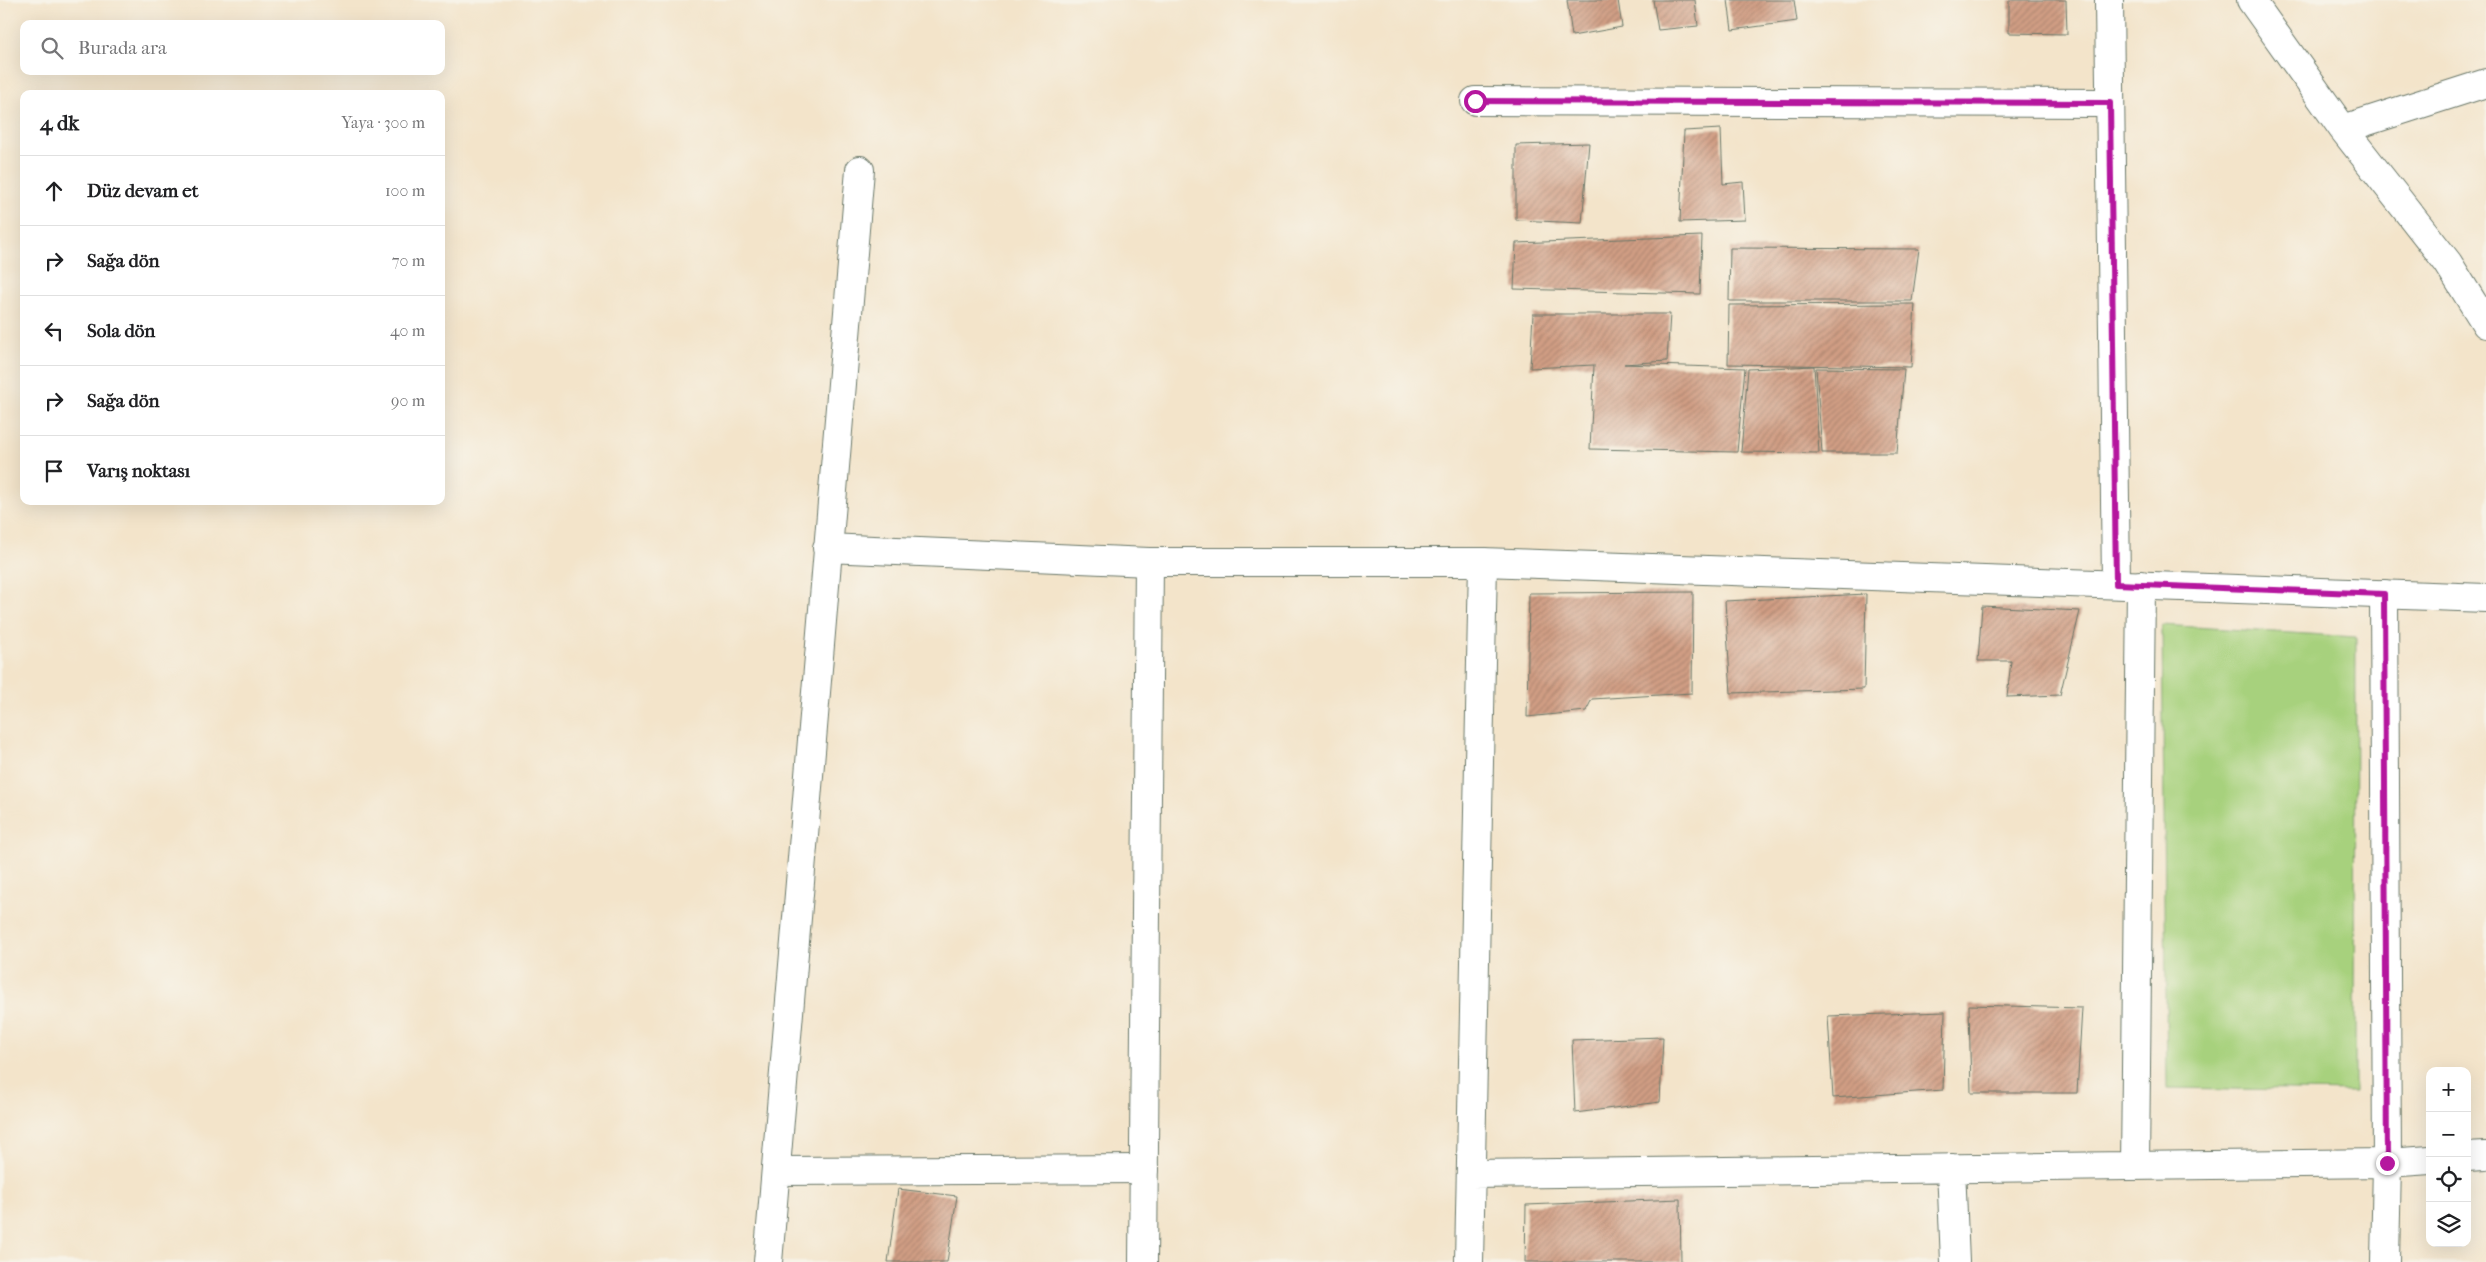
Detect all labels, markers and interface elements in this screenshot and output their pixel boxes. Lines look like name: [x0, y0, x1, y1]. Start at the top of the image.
search box: [20, 20, 445, 75]
icon: search: [38, 34, 66, 62]
text: Burada ara: [78, 37, 167, 59]
route start: [1464, 90, 1487, 113]
text: 4 dk: [40, 111, 79, 135]
text: Yaya · 300 m: [341, 113, 425, 132]
icon: ahead: [40, 177, 68, 205]
text: Düz devam et: [87, 180, 198, 202]
text: 100 m: [385, 181, 425, 200]
icon: right: [40, 247, 68, 275]
text: Sağa dön: [87, 250, 160, 272]
text: 70 m: [392, 251, 425, 270]
icon: left: [40, 317, 68, 345]
text: Sola dön: [87, 320, 155, 342]
text: 40 m: [390, 321, 425, 340]
icon: right: [40, 387, 68, 415]
text: Sağa dön: [87, 390, 160, 412]
text: 90 m: [391, 391, 425, 410]
icon: arrive: [40, 457, 68, 485]
text: Varış noktası: [87, 460, 190, 482]
map controls: [2426, 1067, 2471, 1247]
button: +: [2426, 1067, 2471, 1112]
button: −: [2426, 1112, 2471, 1157]
route end: [2376, 1152, 2399, 1175]
button: locate: [2426, 1157, 2471, 1202]
button: layers: [2426, 1202, 2471, 1247]

